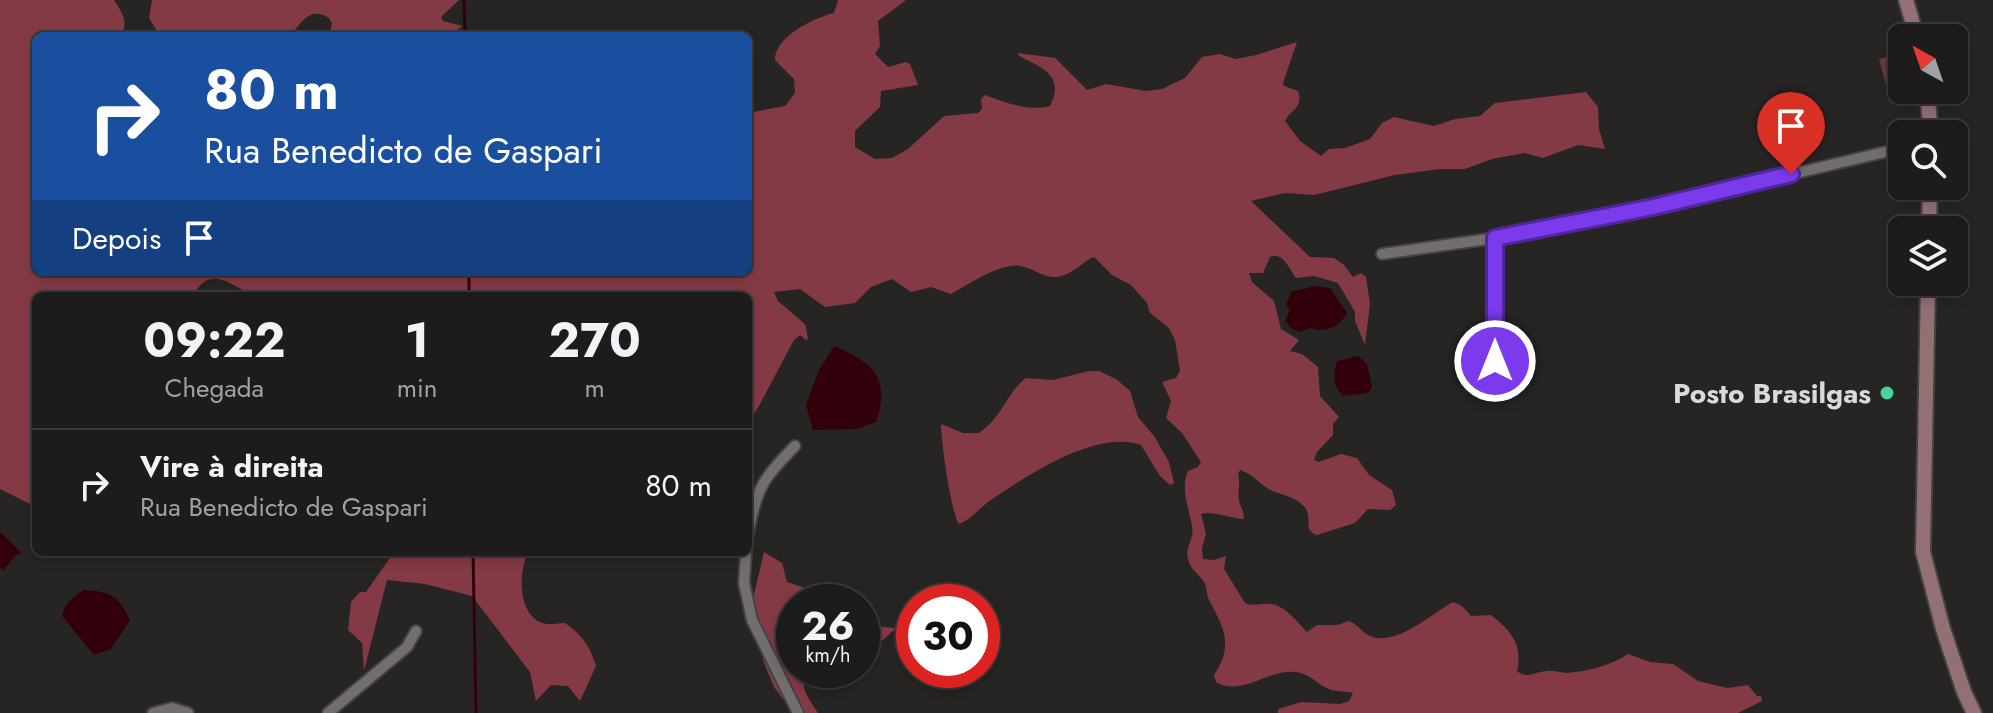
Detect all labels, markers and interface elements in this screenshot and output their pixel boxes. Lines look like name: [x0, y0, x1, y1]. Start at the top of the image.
north arrow: [1888, 24, 1968, 104]
map controls: [1888, 24, 1968, 296]
text: 80 m: [204, 49, 339, 130]
icon: right: [72, 64, 176, 168]
pin: [1757, 92, 1825, 174]
icon: arrive: [1769, 104, 1813, 148]
button: search: [1888, 120, 1968, 200]
text: Rua Benedicto de Gaspari: [204, 124, 603, 176]
icon: arrive: [177, 216, 221, 260]
button: layers: [1888, 216, 1968, 296]
text: Depois: [72, 217, 161, 260]
text: 09:22: [143, 306, 286, 375]
text: 1: [405, 306, 429, 375]
text: 270: [549, 306, 641, 375]
position arrow: [1453, 319, 1537, 403]
text: Chegada: [165, 369, 264, 407]
text: min: [397, 369, 437, 407]
text: m: [585, 369, 605, 407]
place label: Posto Brasilgas: [1673, 373, 1871, 414]
marker: Posto Brasilgas: [1878, 384, 1896, 402]
text: Vire à direita: [140, 445, 324, 488]
icon: right: [72, 463, 116, 507]
text: 80 m: [645, 464, 712, 507]
text: Rua Benedicto de Gaspari: [140, 488, 428, 526]
speed limit sign: 30: [896, 584, 1000, 688]
text: 26: [802, 597, 855, 655]
text: km/h: [805, 641, 851, 670]

